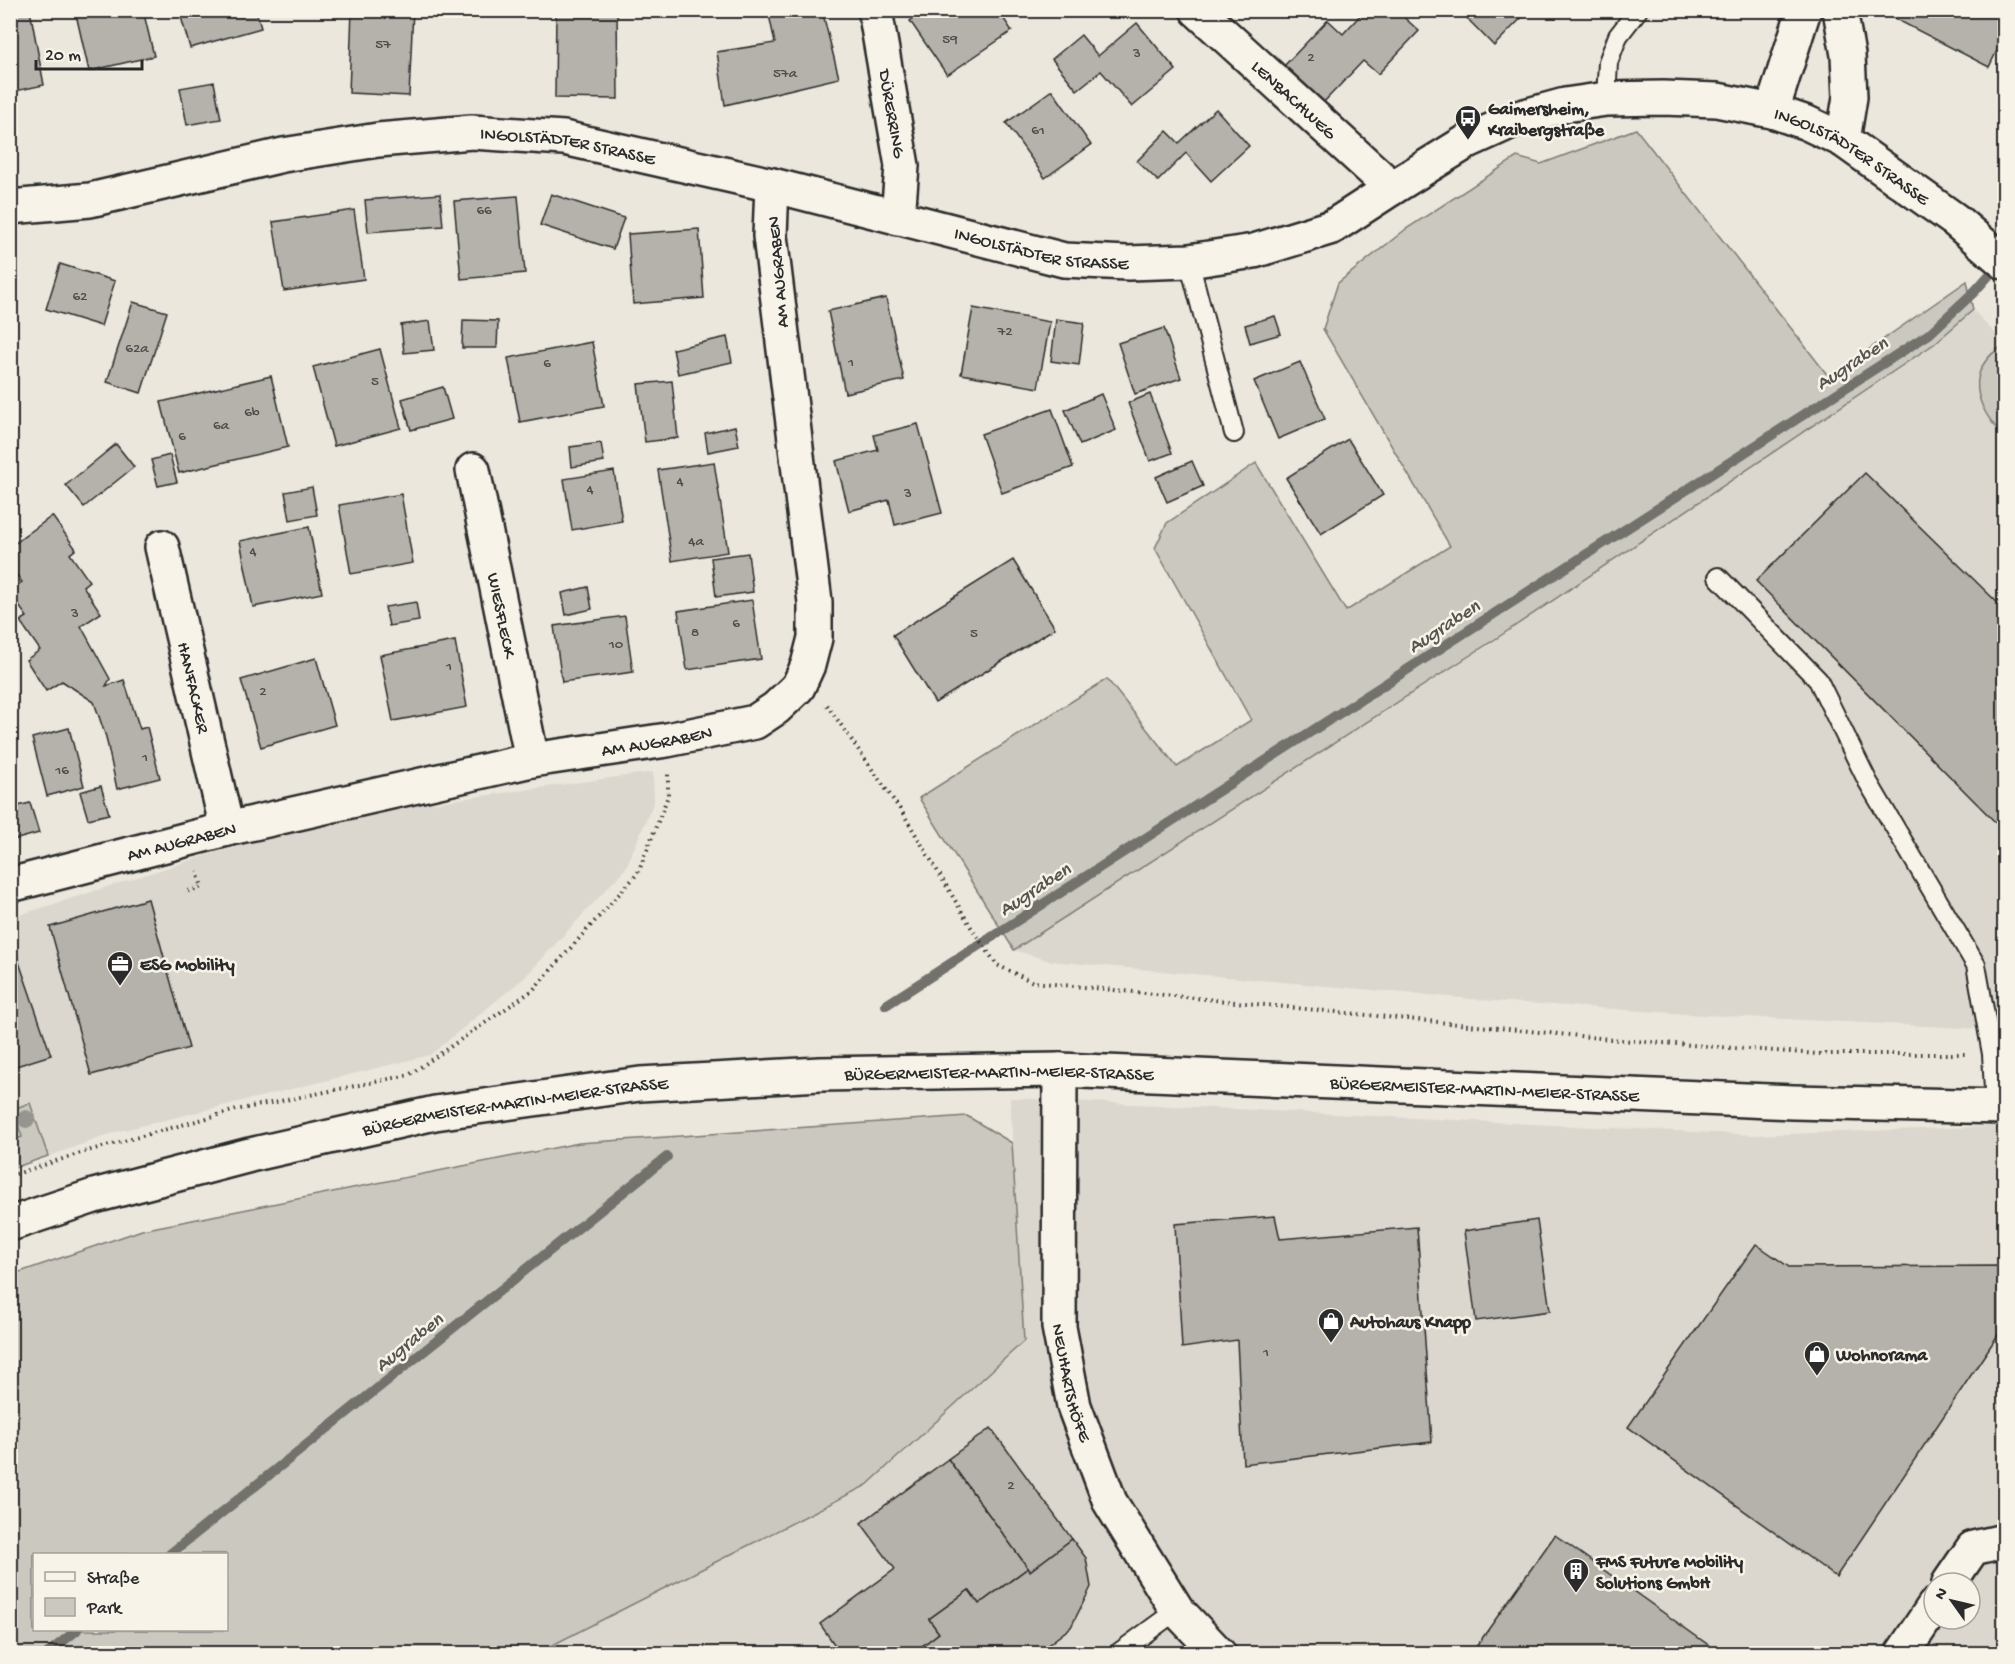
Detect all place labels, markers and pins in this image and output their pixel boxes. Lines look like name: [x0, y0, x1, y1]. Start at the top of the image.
place label: Gaimersheim, Kraibergstraße: [1487, 100, 1605, 142]
bus stop icon: Gaimersheim, Kraibergstraße: [1453, 103, 1483, 141]
office icon: ESG Mobility: [105, 949, 135, 987]
place label: ESG Mobility: [140, 956, 235, 977]
shop icon: Autohaus Knapp: [1316, 1306, 1346, 1344]
place label: Autohaus Knapp: [1349, 1313, 1471, 1334]
shop icon: Wohnorama: [1802, 1339, 1832, 1377]
place label: Wohnorama: [1835, 1346, 1928, 1367]
place label: FMS Future Mobility Solutions GmbH: [1595, 1553, 1743, 1595]
building icon: FMS Future Mobility Solutions GmbH: [1561, 1556, 1591, 1594]

